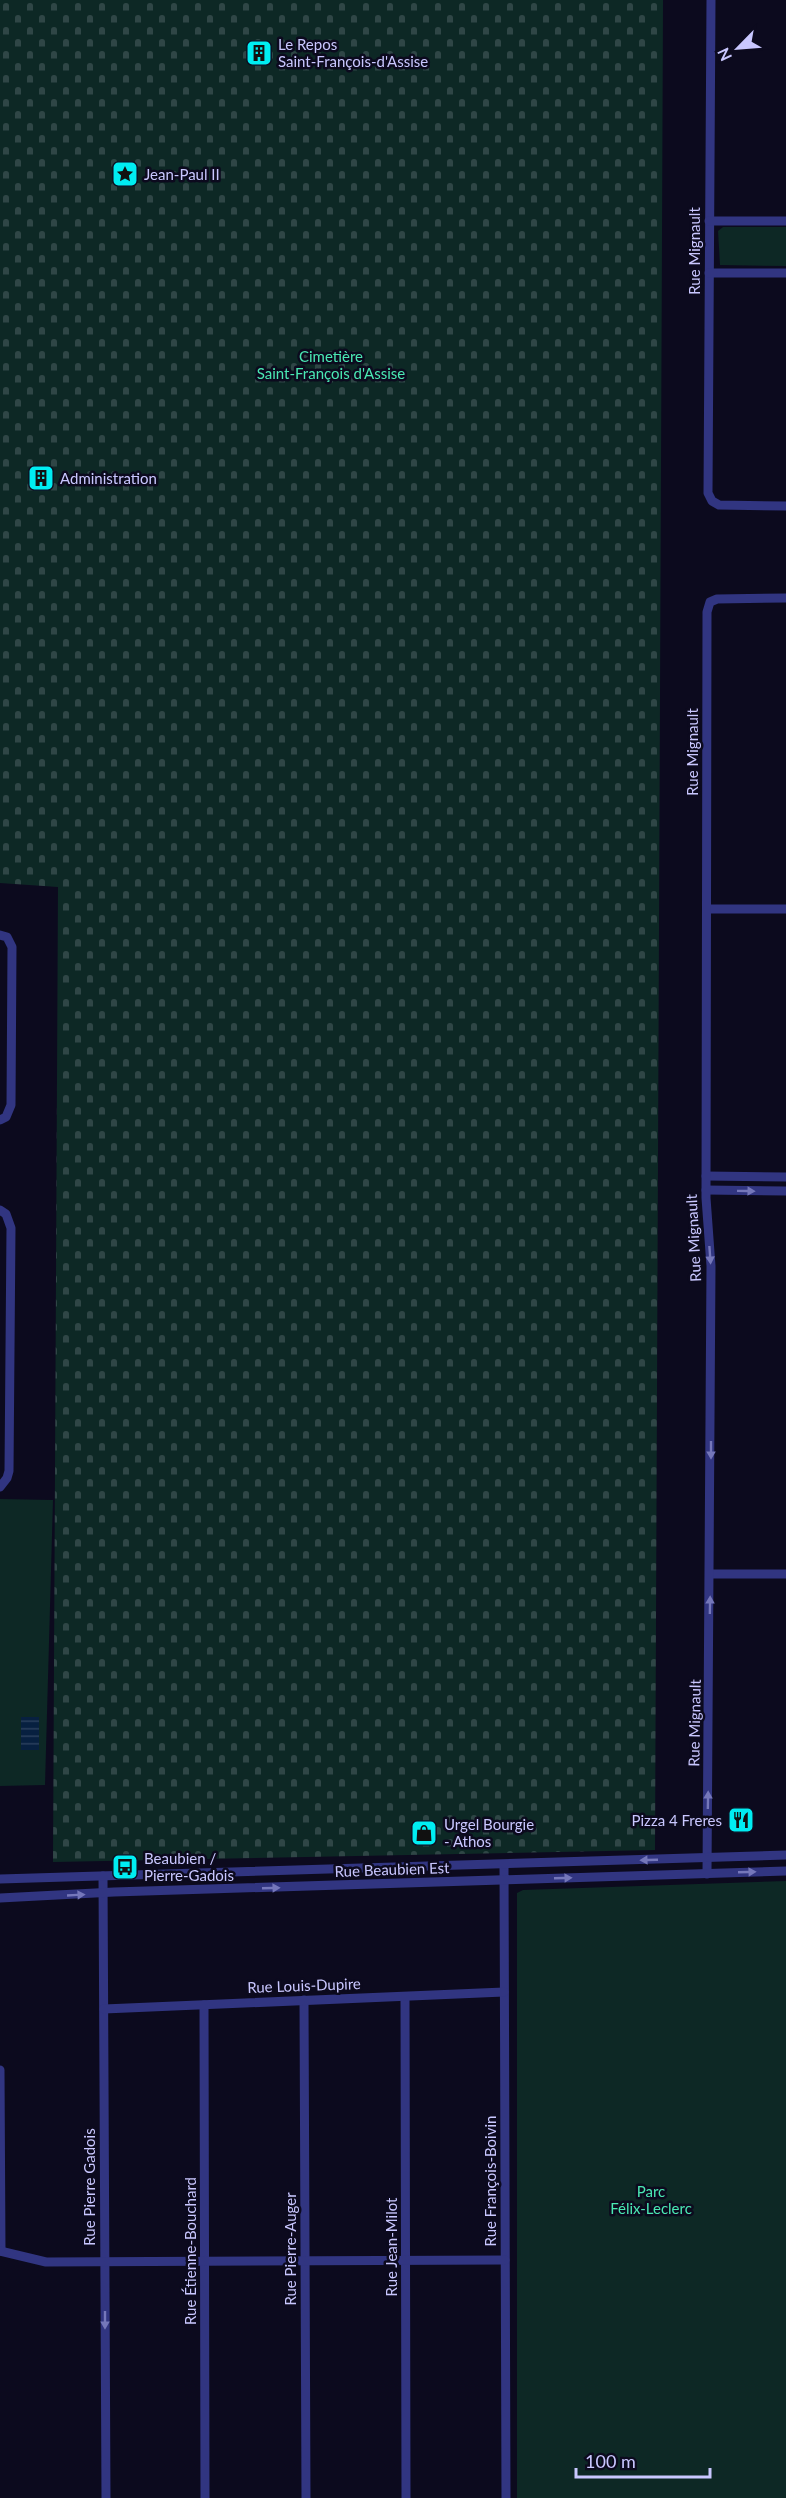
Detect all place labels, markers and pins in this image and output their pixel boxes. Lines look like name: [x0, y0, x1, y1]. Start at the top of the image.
place label: Le Repos Saint-François-d'Assise: [278, 35, 428, 70]
building icon: Le Repos Saint-François-d'Assise: [244, 38, 274, 68]
place icon: Jean-Paul II: [110, 159, 140, 189]
place label: Jean-Paul II: [144, 165, 220, 183]
building icon: Administration: [26, 463, 56, 493]
place label: Administration: [60, 469, 157, 487]
restaurant icon: Pizza 4 Freres: [726, 1805, 756, 1835]
place label: Pizza 4 Freres: [632, 1811, 722, 1829]
place label: Urgel Bourgie - Athos: [444, 1815, 534, 1850]
shop icon: Urgel Bourgie - Athos: [409, 1818, 439, 1848]
place label: Beaubien / Pierre-Gadois: [144, 1849, 234, 1884]
bus stop icon: Beaubien / Pierre-Gadois: [110, 1852, 140, 1882]

